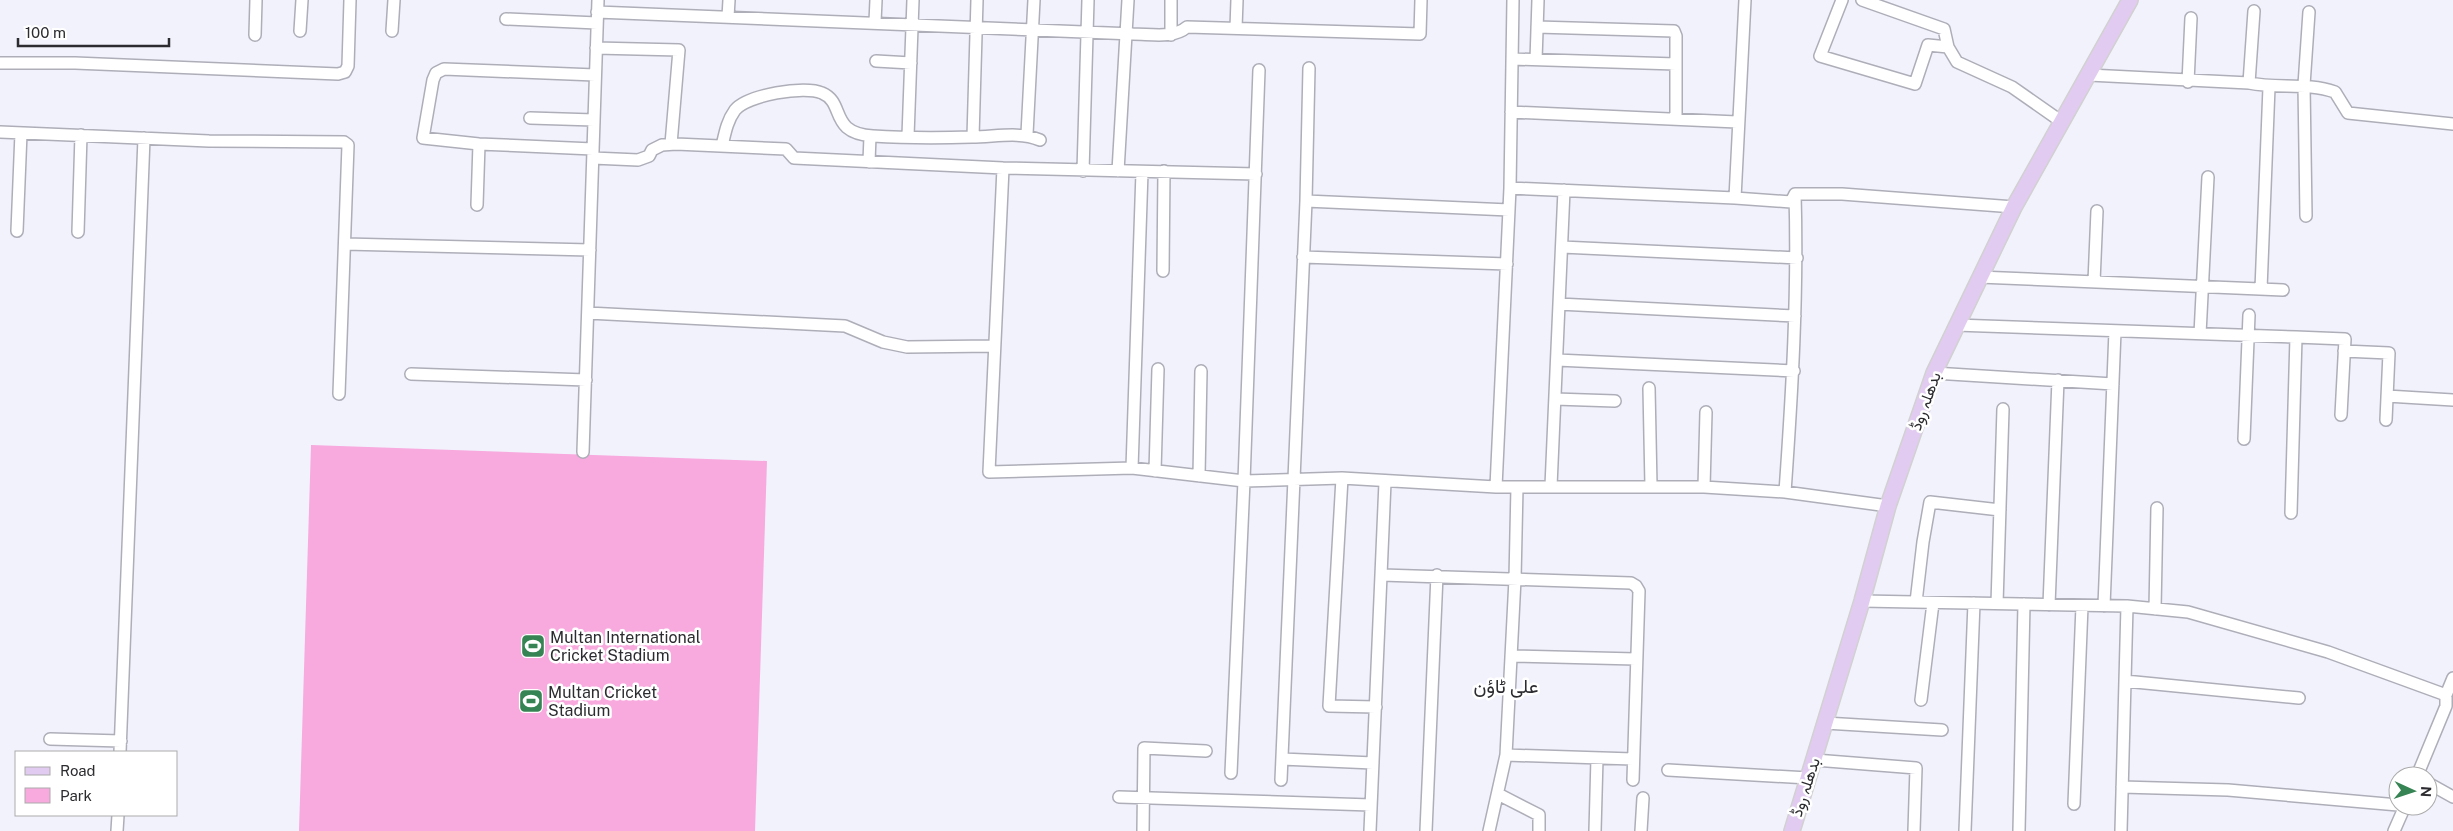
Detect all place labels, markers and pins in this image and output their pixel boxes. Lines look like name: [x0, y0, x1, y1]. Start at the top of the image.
place label: Multan International Cricket Stadium: [550, 628, 701, 665]
sports icon: Multan International Cricket Stadium: [520, 633, 546, 659]
place label: Multan Cricket Stadium: [548, 683, 657, 720]
sports icon: Multan Cricket Stadium: [518, 688, 544, 714]

